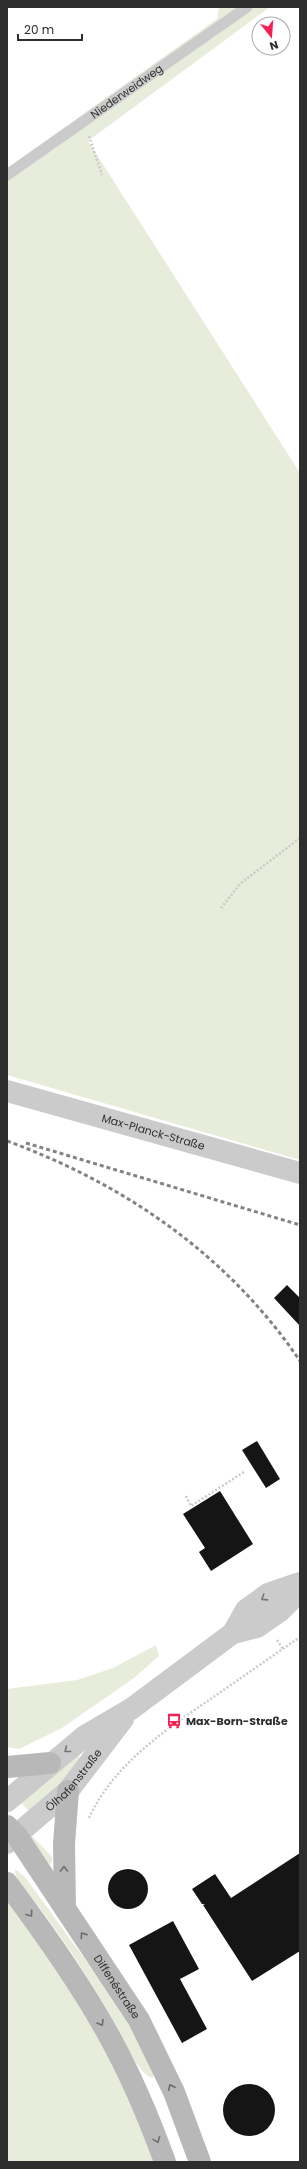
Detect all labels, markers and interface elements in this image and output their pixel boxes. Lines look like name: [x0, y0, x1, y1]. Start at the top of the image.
scale bar: [18, 16, 82, 42]
north arrow: [251, 16, 291, 56]
text: 20 m: [24, 21, 54, 38]
text: N: [268, 37, 280, 54]
street label: Niederweidweg: [87, 60, 166, 122]
street label: Max-Planck-Straße: [100, 1110, 207, 1154]
one-way arrow: [261, 1593, 268, 1600]
bus stop icon: Max-Born-Straße: [165, 1712, 183, 1730]
place label: Max-Born-Straße: [186, 1713, 288, 1729]
street label: Ölhafenstraße: [42, 1745, 106, 1815]
one-way arrow: [65, 1745, 72, 1752]
one-way arrow: [60, 1866, 68, 1872]
one-way arrow: [25, 1910, 33, 1917]
one-way arrow: [80, 1932, 88, 1939]
street label: Diffenéstraße: [90, 1951, 144, 2022]
one-way arrow: [97, 2019, 104, 2026]
one-way arrow: [168, 2083, 176, 2091]
one-way arrow: [152, 2136, 160, 2143]

